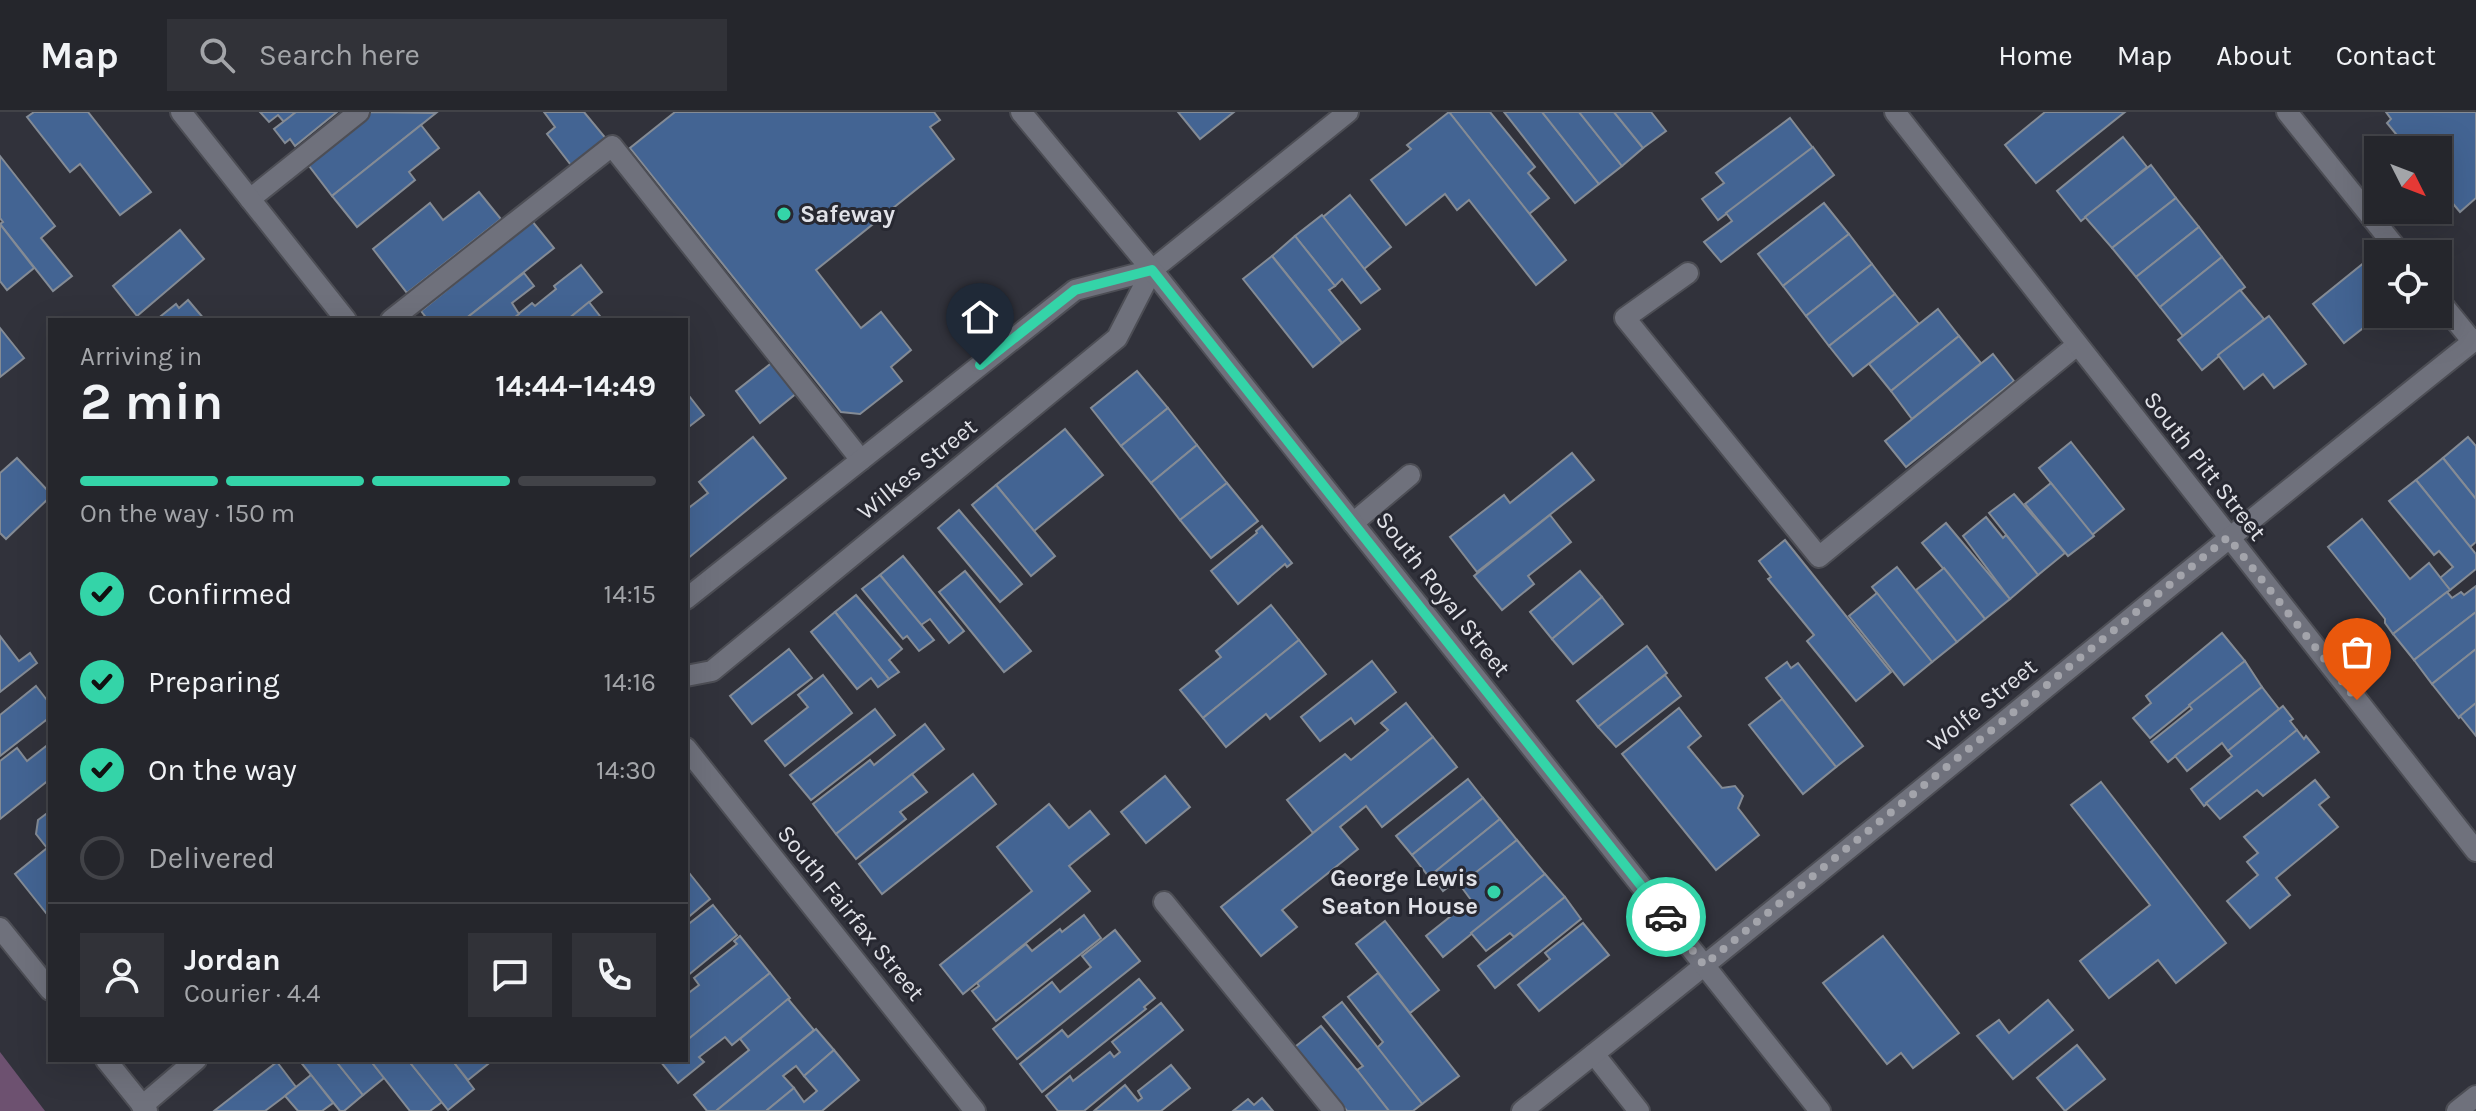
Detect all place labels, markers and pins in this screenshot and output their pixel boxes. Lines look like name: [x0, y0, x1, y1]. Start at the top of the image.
place label: Safeway: [800, 200, 895, 228]
marker: Safeway: [775, 205, 793, 223]
pin: [946, 283, 1014, 365]
pin: [2323, 618, 2391, 700]
place label: George Lewis Seaton House: [1321, 864, 1478, 920]
marker: George Lewis Seaton House: [1485, 883, 1503, 901]

